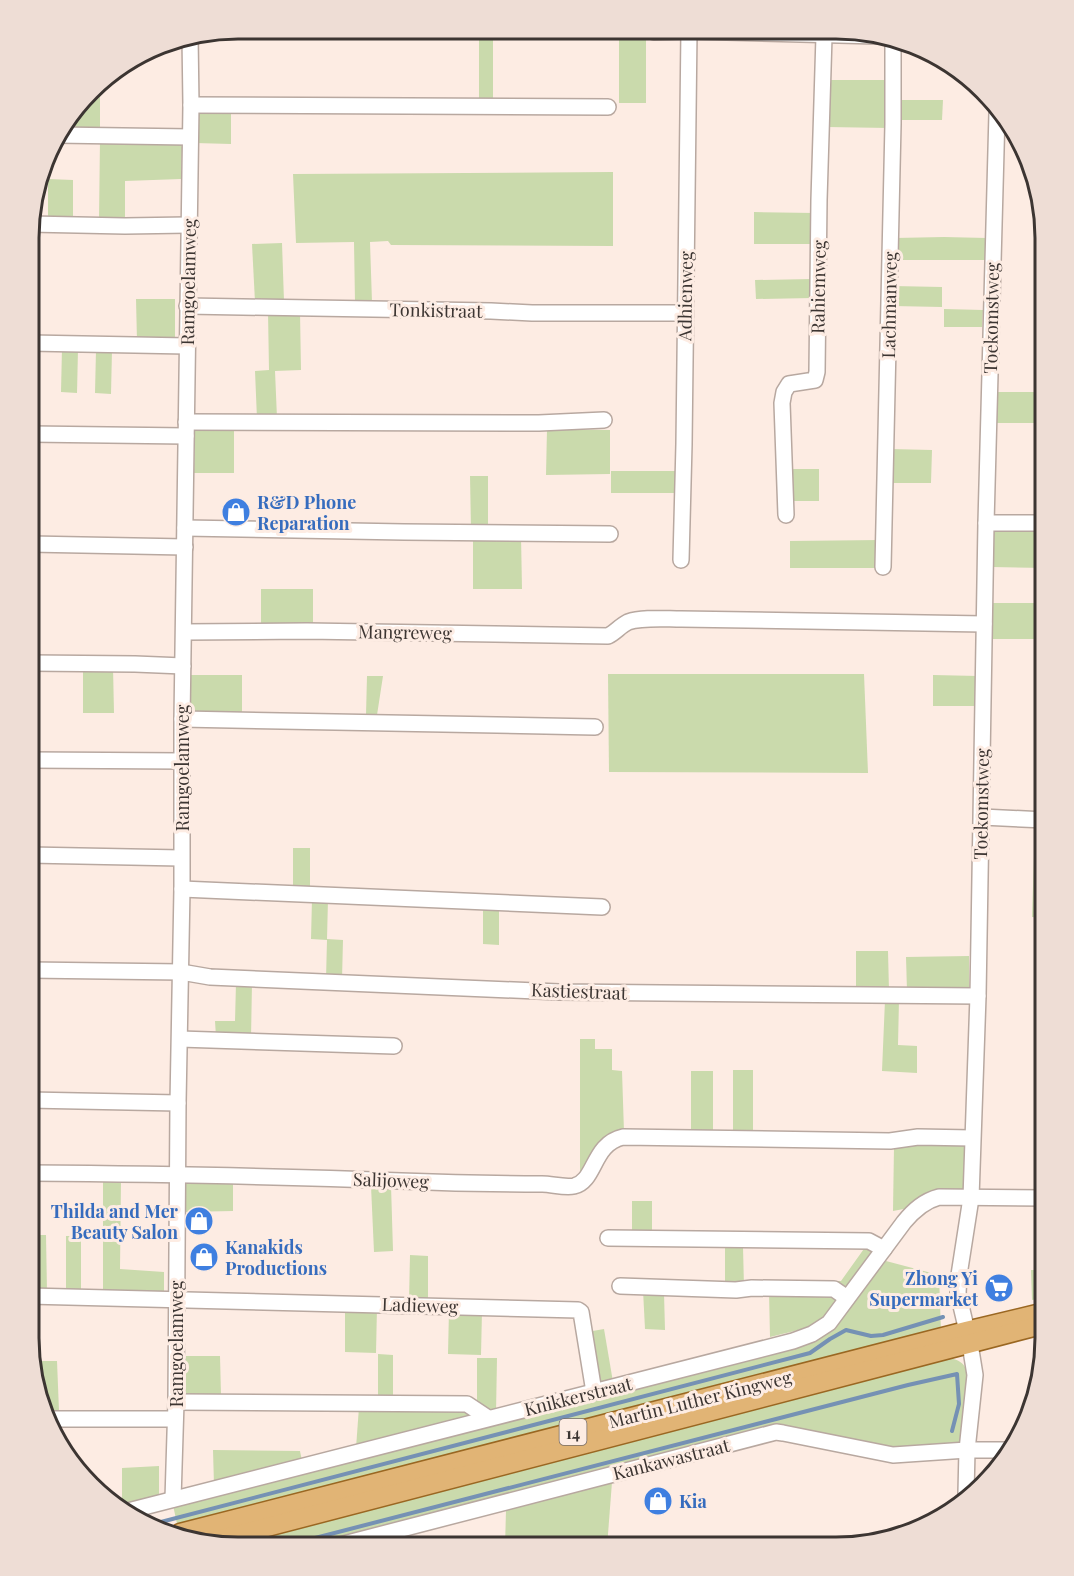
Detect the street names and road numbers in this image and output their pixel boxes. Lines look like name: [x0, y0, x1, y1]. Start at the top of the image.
street label: Ramgoelamweg: [175, 218, 201, 346]
street label: Rahiemweg: [805, 239, 831, 334]
street label: Adhienweg: [672, 250, 698, 342]
street label: Lachmanweg: [876, 251, 902, 359]
street label: Toekomstweg: [978, 262, 1004, 374]
street label: Tonkistraat: [389, 297, 483, 323]
street label: Mangreweg: [358, 619, 453, 645]
street label: Ramgoelamweg: [170, 704, 194, 831]
street label: Toekomstweg: [968, 748, 994, 860]
street label: Kastiestraat: [530, 977, 628, 1005]
street label: Salijoweg: [353, 1167, 430, 1193]
street label: Ramgoelamweg: [164, 1280, 188, 1407]
street label: Ladieweg: [381, 1292, 459, 1318]
street label: Martin Luther Kingweg: [606, 1365, 795, 1433]
street label: Knikkerstraat: [522, 1371, 635, 1421]
road number: 14: [560, 1419, 586, 1445]
street label: Kankawastraat: [610, 1433, 733, 1485]

